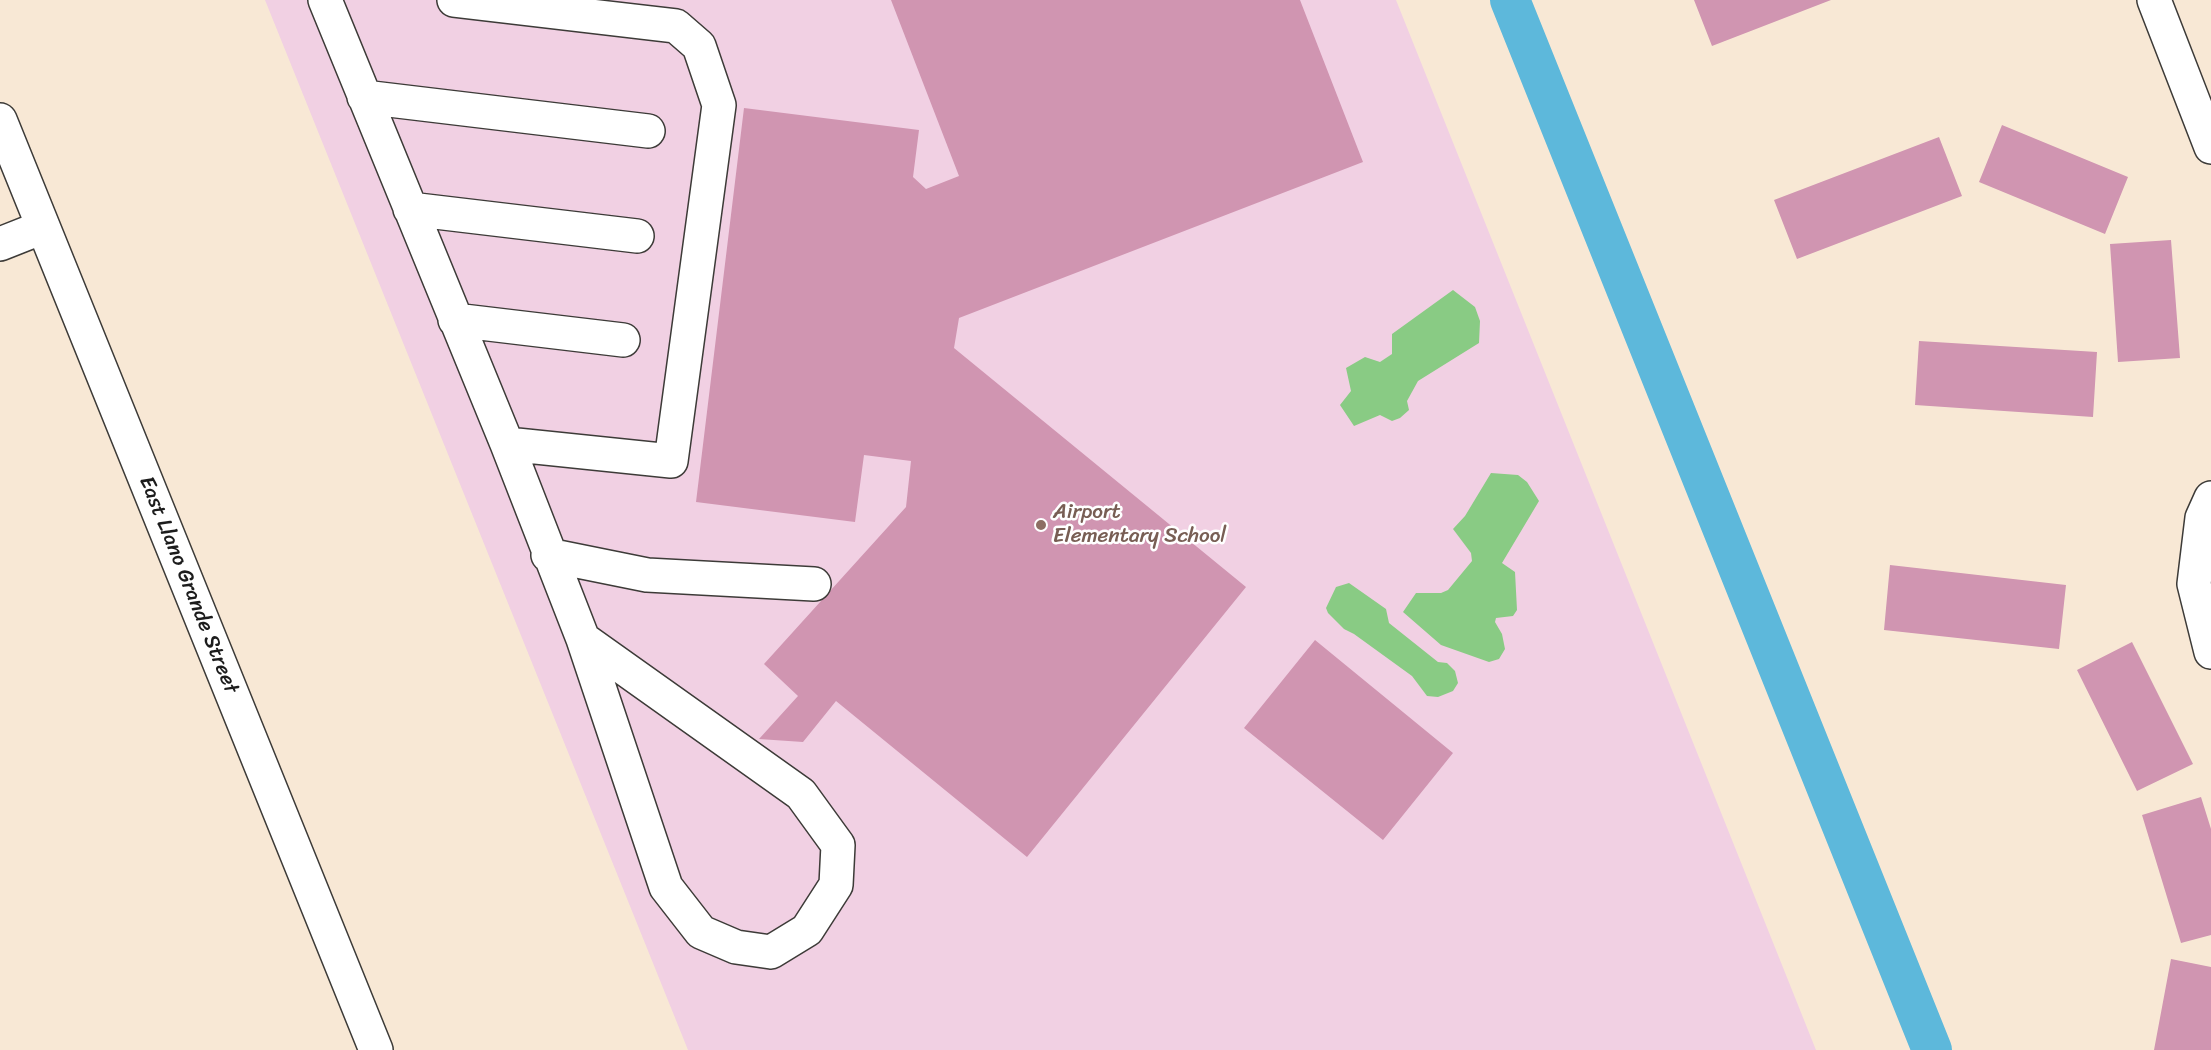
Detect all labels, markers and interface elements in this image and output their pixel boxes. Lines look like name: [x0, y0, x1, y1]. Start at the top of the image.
street label: East Llano Grande Street: [133, 473, 243, 697]
place label: Airport Elementary School: [1053, 500, 1226, 550]
marker: Airport Elementary School: [1034, 518, 1048, 532]

